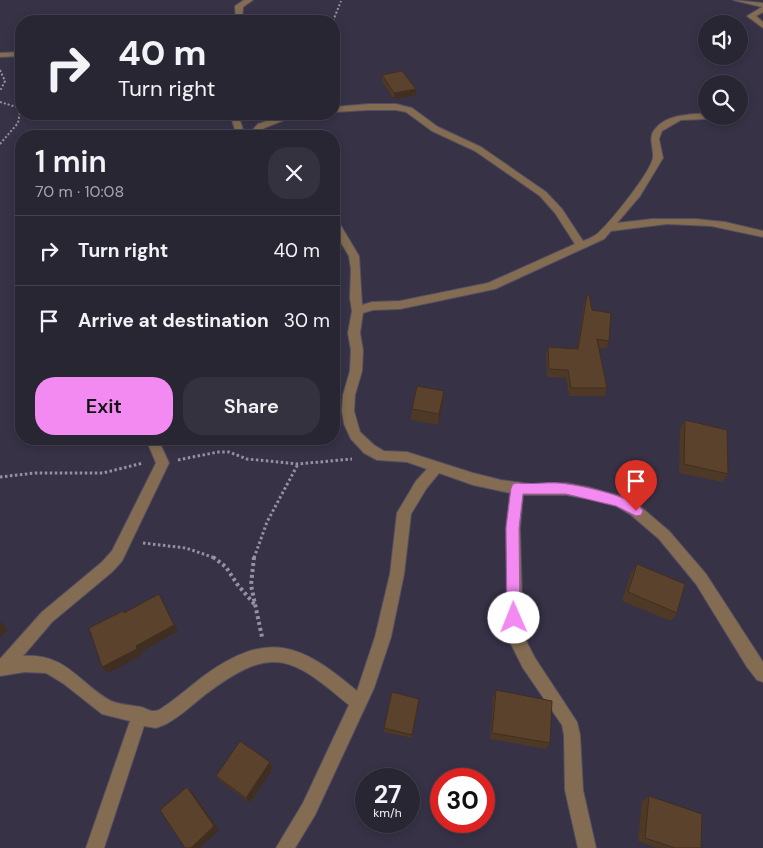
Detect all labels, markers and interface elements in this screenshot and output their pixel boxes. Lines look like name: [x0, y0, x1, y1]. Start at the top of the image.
map controls: [698, 15, 748, 125]
button: sound: [698, 15, 748, 65]
text: 40 m: [118, 30, 207, 76]
icon: right: [35, 35, 100, 100]
text: Turn right: [118, 74, 215, 103]
button: search: [698, 75, 748, 125]
text: 1 min: [35, 142, 107, 181]
button: close: [268, 147, 320, 199]
text: 70 m · 10:08: [35, 181, 124, 202]
icon: right: [35, 237, 63, 265]
text: Turn right: [78, 238, 168, 263]
text: 40 m: [273, 238, 320, 263]
icon: arrive: [35, 307, 63, 335]
text: Arrive at destination: [78, 308, 269, 333]
text: 30 m: [284, 308, 330, 333]
button: Exit: [35, 377, 173, 435]
button: Share: [183, 377, 320, 435]
pin: [615, 460, 657, 511]
icon: arrive: [622, 467, 650, 495]
position arrow: [487, 591, 539, 643]
speed limit sign: 30: [430, 768, 495, 833]
text: 27: [374, 778, 401, 811]
text: km/h: [373, 805, 402, 821]

